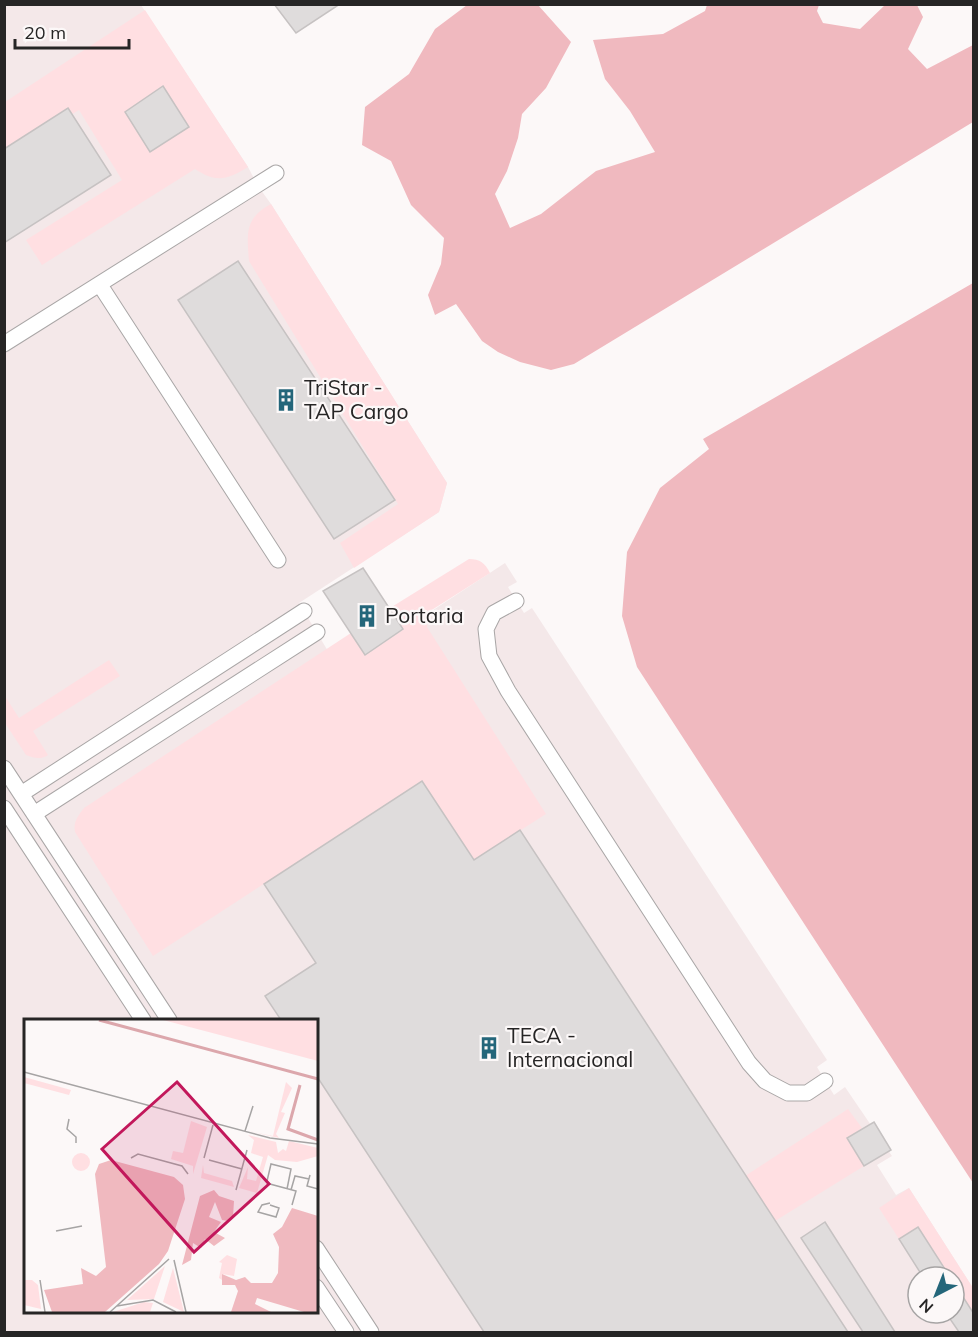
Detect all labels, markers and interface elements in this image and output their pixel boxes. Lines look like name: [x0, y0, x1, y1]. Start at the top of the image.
scale bar: [15, 12, 129, 50]
text: 20 m: [24, 21, 66, 44]
place label: TriStar - TAP Cargo: [304, 374, 408, 424]
building icon: TriStar - TAP Cargo: [273, 387, 299, 413]
place label: Portaria: [385, 602, 464, 628]
building icon: Portaria: [354, 603, 380, 629]
inset map: [24, 1019, 318, 1313]
place label: TECA - Internacional: [507, 1022, 633, 1072]
building icon: TECA - Internacional: [476, 1035, 502, 1061]
north arrow: [906, 1265, 966, 1325]
text: N: [915, 1295, 937, 1318]

